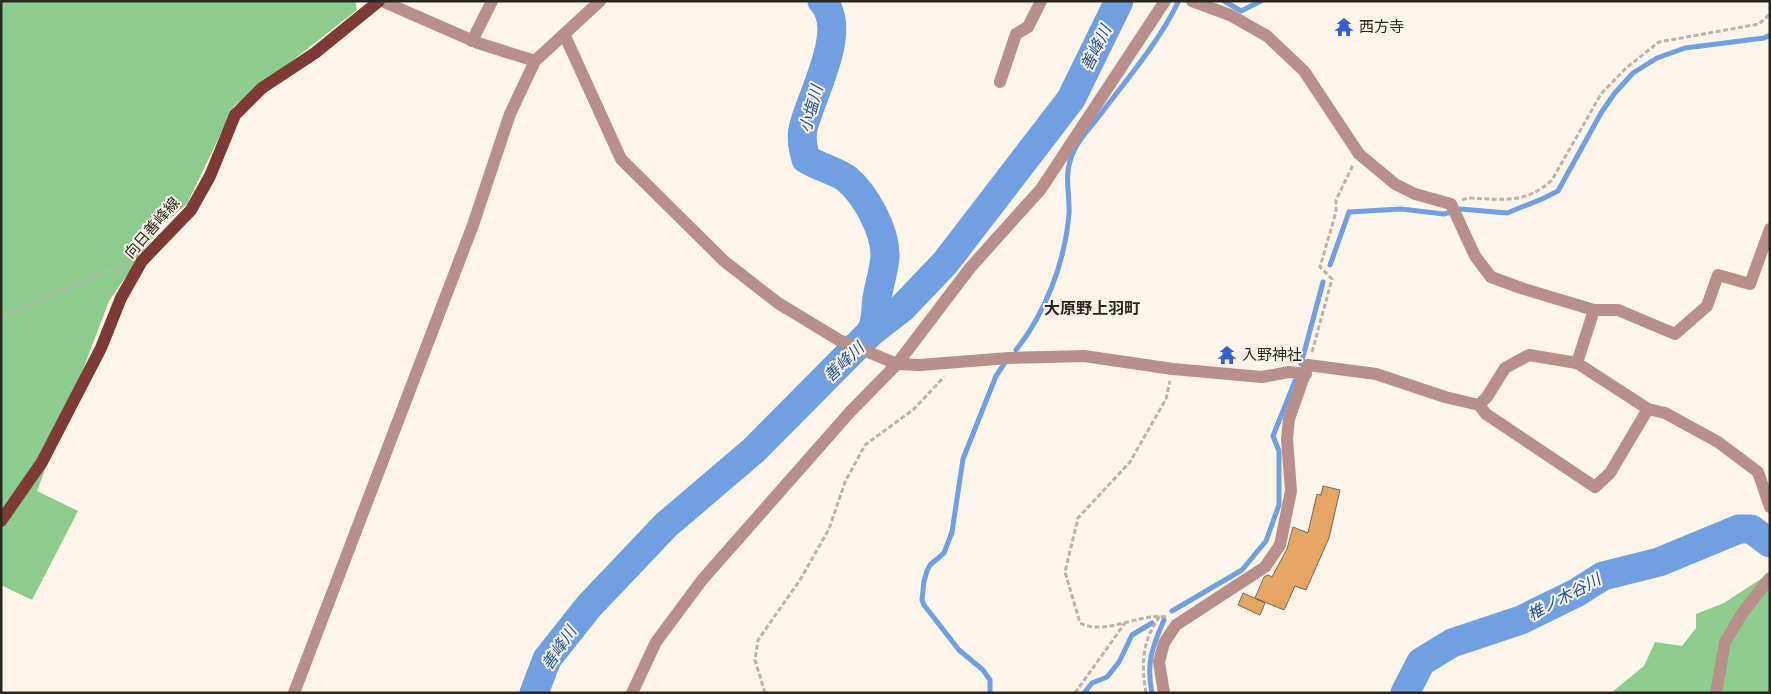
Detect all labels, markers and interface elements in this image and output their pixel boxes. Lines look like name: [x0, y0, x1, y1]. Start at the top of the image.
temple icon: 西方寺: [1333, 16, 1355, 38]
place label: 西方寺: [1359, 19, 1404, 35]
water label: 善峰川: [1078, 21, 1115, 73]
water label: 小塩川: [797, 82, 826, 134]
street label: 向日善峰線: [121, 194, 183, 262]
district label: 大原野上羽町: [1044, 300, 1140, 317]
water label: 善峰川: [821, 338, 869, 385]
temple icon: 入野神社: [1216, 344, 1238, 366]
place label: 入野神社: [1242, 347, 1302, 363]
water label: 椎ノ木谷川: [1525, 570, 1605, 623]
water label: 善峰川: [539, 622, 581, 673]

